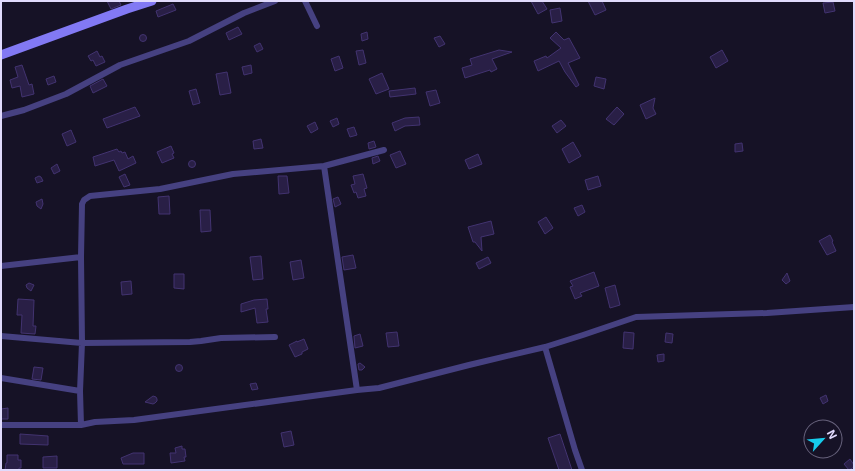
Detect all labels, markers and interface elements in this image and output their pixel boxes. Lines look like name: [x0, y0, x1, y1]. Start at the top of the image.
north arrow: [803, 419, 843, 459]
text: N: [824, 428, 840, 441]

